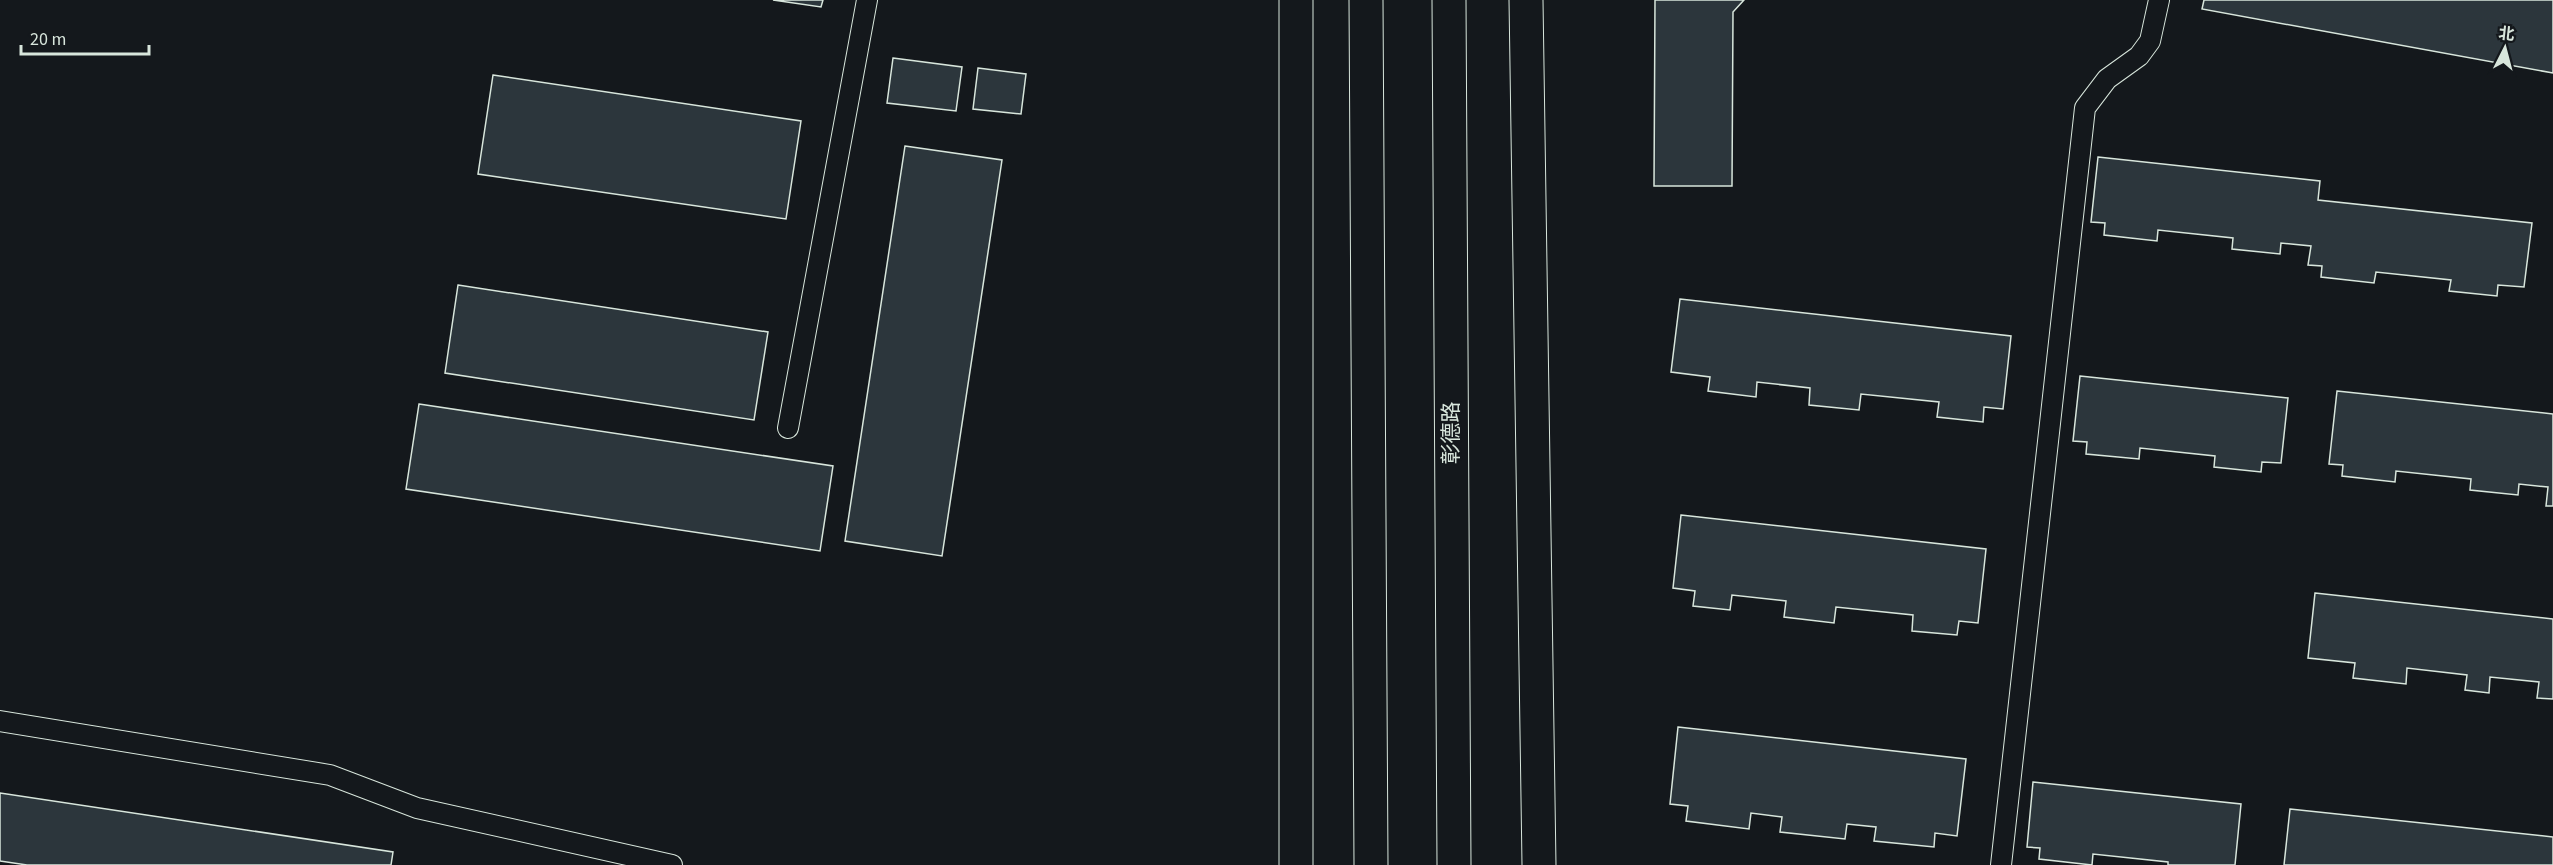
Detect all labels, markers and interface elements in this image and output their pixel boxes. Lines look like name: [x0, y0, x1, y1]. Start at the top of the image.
scale bar: [21, 18, 148, 56]
north arrow: [2475, 18, 2535, 78]
text: 北: [2497, 22, 2516, 46]
text: 20 m: [30, 27, 66, 52]
street label: 彰德路: [1436, 402, 1466, 465]

